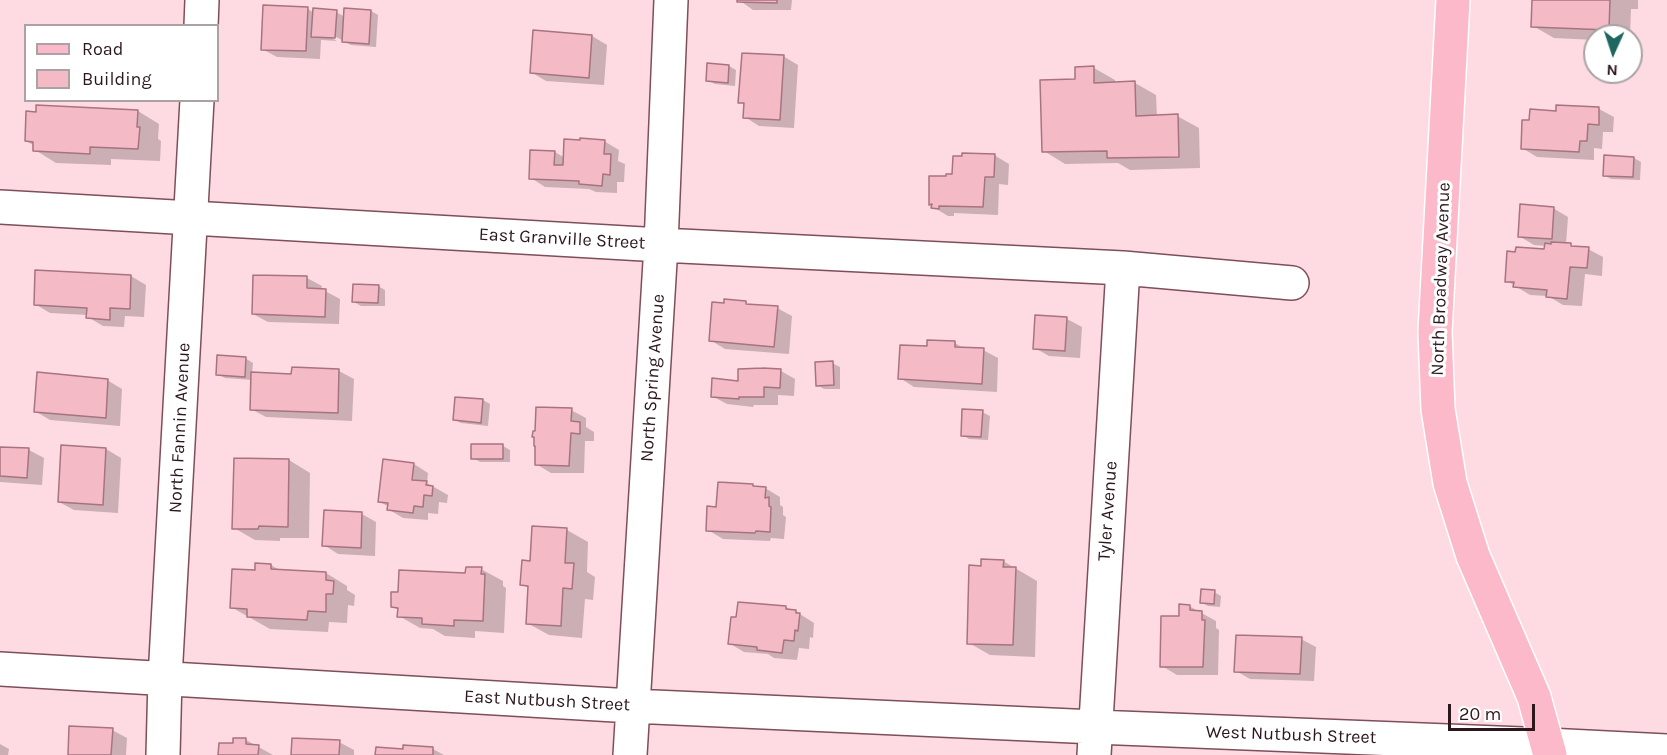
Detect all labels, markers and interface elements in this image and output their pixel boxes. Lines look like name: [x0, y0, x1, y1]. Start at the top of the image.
legend: [24, 24, 219, 102]
north arrow: [1583, 24, 1643, 84]
text: Road: [82, 38, 123, 60]
text: N: [1606, 61, 1618, 80]
text: Building: [82, 68, 152, 90]
street label: North Broadway Avenue: [1427, 182, 1455, 376]
street label: East Granville Street: [478, 224, 646, 254]
street label: North Spring Avenue: [636, 293, 670, 463]
street label: North Fannin Avenue: [165, 342, 195, 514]
street label: Tyler Avenue: [1094, 460, 1122, 562]
street label: East Nutbush Street: [464, 686, 630, 716]
scale bar: [1451, 692, 1538, 730]
text: 20 m: [1459, 703, 1501, 725]
street label: West Nutbush Street: [1205, 721, 1377, 749]

